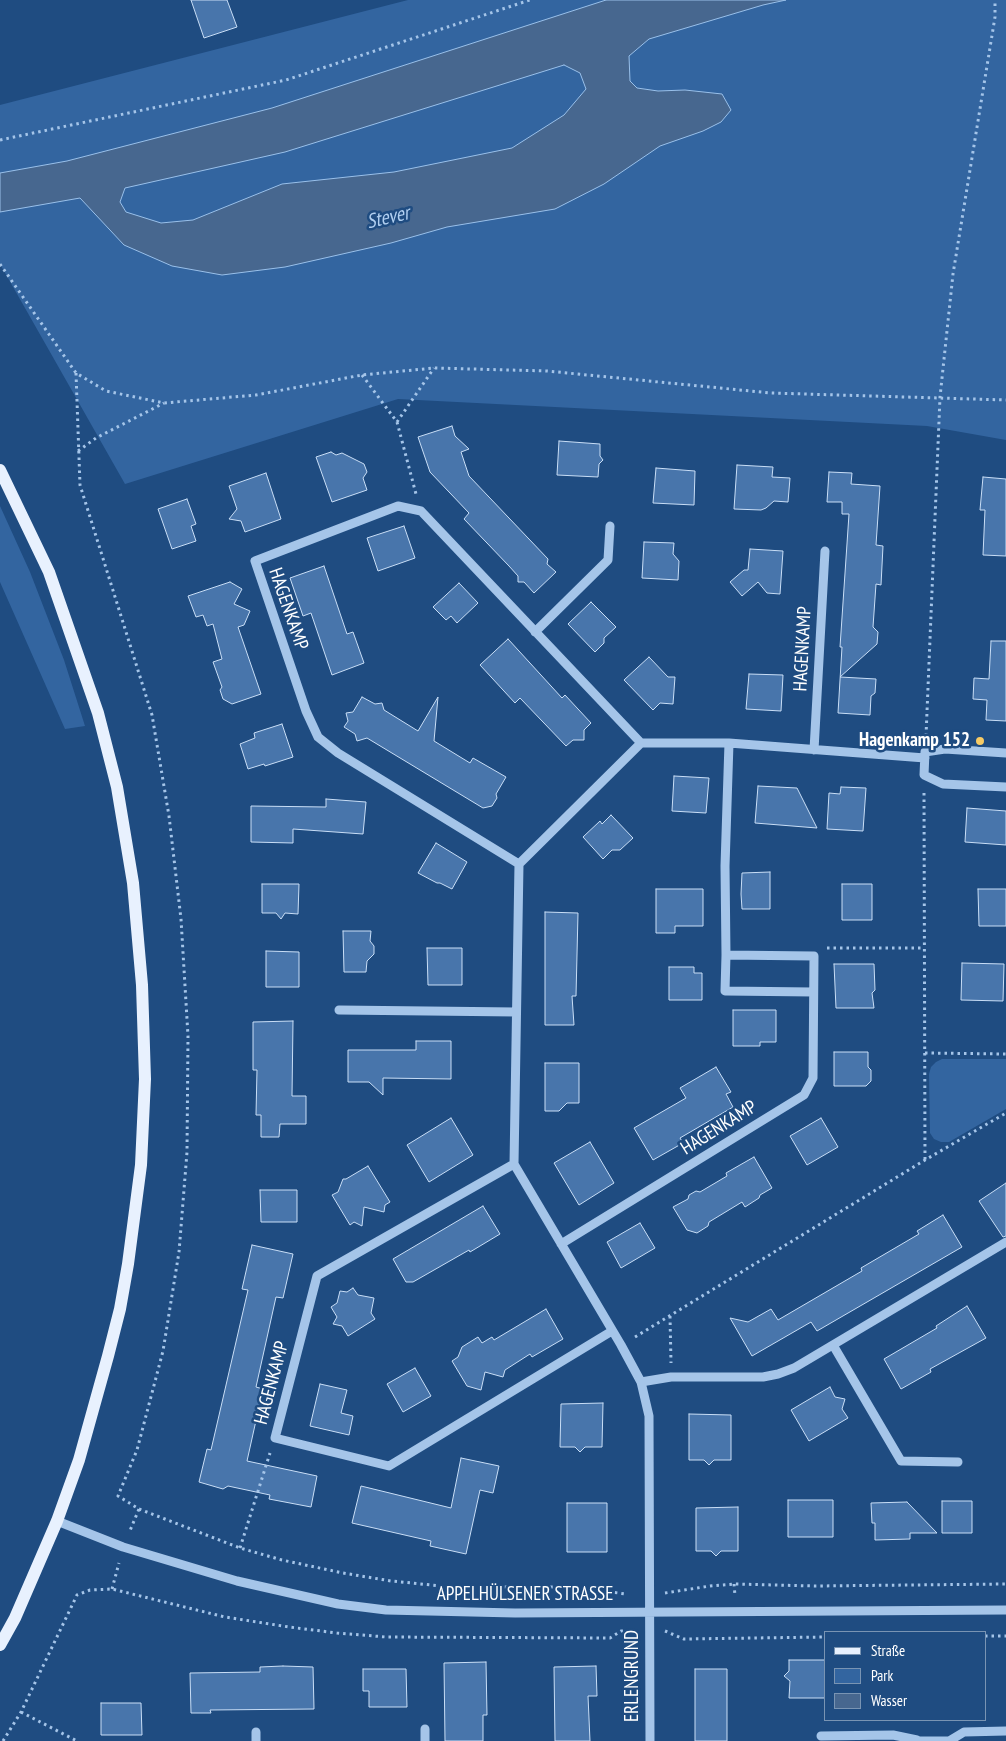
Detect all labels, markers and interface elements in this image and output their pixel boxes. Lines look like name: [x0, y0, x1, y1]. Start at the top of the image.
water label: Stever: [364, 201, 412, 235]
street label: HAGENKAMP: [263, 565, 313, 653]
street label: HAGENKAMP: [789, 606, 817, 692]
place label: Hagenkamp 152: [859, 730, 970, 752]
marker: Hagenkamp 152: [974, 735, 986, 747]
street label: HAGENKAMP: [677, 1096, 761, 1160]
street label: HAGENKAMP: [250, 1339, 294, 1427]
street label: APPELHÜLSENER STRASSE: [437, 1584, 613, 1606]
street label: ERLENGRUND: [622, 1630, 644, 1722]
legend: [824, 1631, 986, 1721]
text: Straße: [871, 1641, 905, 1660]
text: Park: [871, 1666, 893, 1685]
text: Wasser: [871, 1691, 907, 1710]

